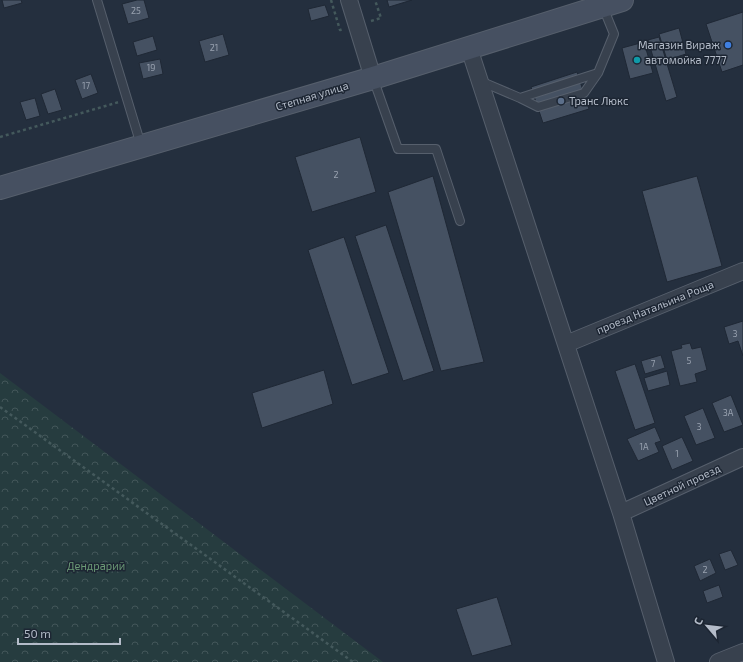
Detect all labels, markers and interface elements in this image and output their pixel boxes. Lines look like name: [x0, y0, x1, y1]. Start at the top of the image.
house number: 25: [131, 5, 141, 16]
place label: Магазин Вираж: [638, 38, 720, 51]
marker: Магазин Вираж: [723, 40, 733, 50]
house number: 21: [210, 42, 218, 53]
place label: автомойка 7777: [645, 53, 727, 66]
marker: автомойка 7777: [632, 55, 642, 65]
house number: 19: [147, 62, 155, 73]
street label: Степная улица: [274, 78, 350, 114]
house number: 17: [82, 80, 90, 91]
place label: Транс Люкс: [569, 94, 628, 107]
marker: Транс Люкс: [556, 96, 566, 106]
house number: 2: [333, 169, 339, 180]
street label: проезд Натальина Роща: [594, 277, 715, 336]
house number: 3: [732, 328, 738, 339]
house number: 5: [687, 355, 692, 366]
house number: 7: [651, 358, 656, 369]
house number: 3А: [723, 407, 734, 418]
house number: 3: [696, 421, 702, 432]
house number: 1А: [639, 441, 649, 452]
house number: 1: [675, 448, 679, 459]
street label: Цветной проезд: [641, 461, 723, 508]
park label: Дендрарий: [67, 559, 125, 572]
house number: 2: [702, 564, 708, 575]
north arrow: [687, 606, 727, 646]
text: С: [690, 615, 705, 627]
scale bar: [18, 620, 120, 646]
text: 50 m: [24, 626, 51, 640]

